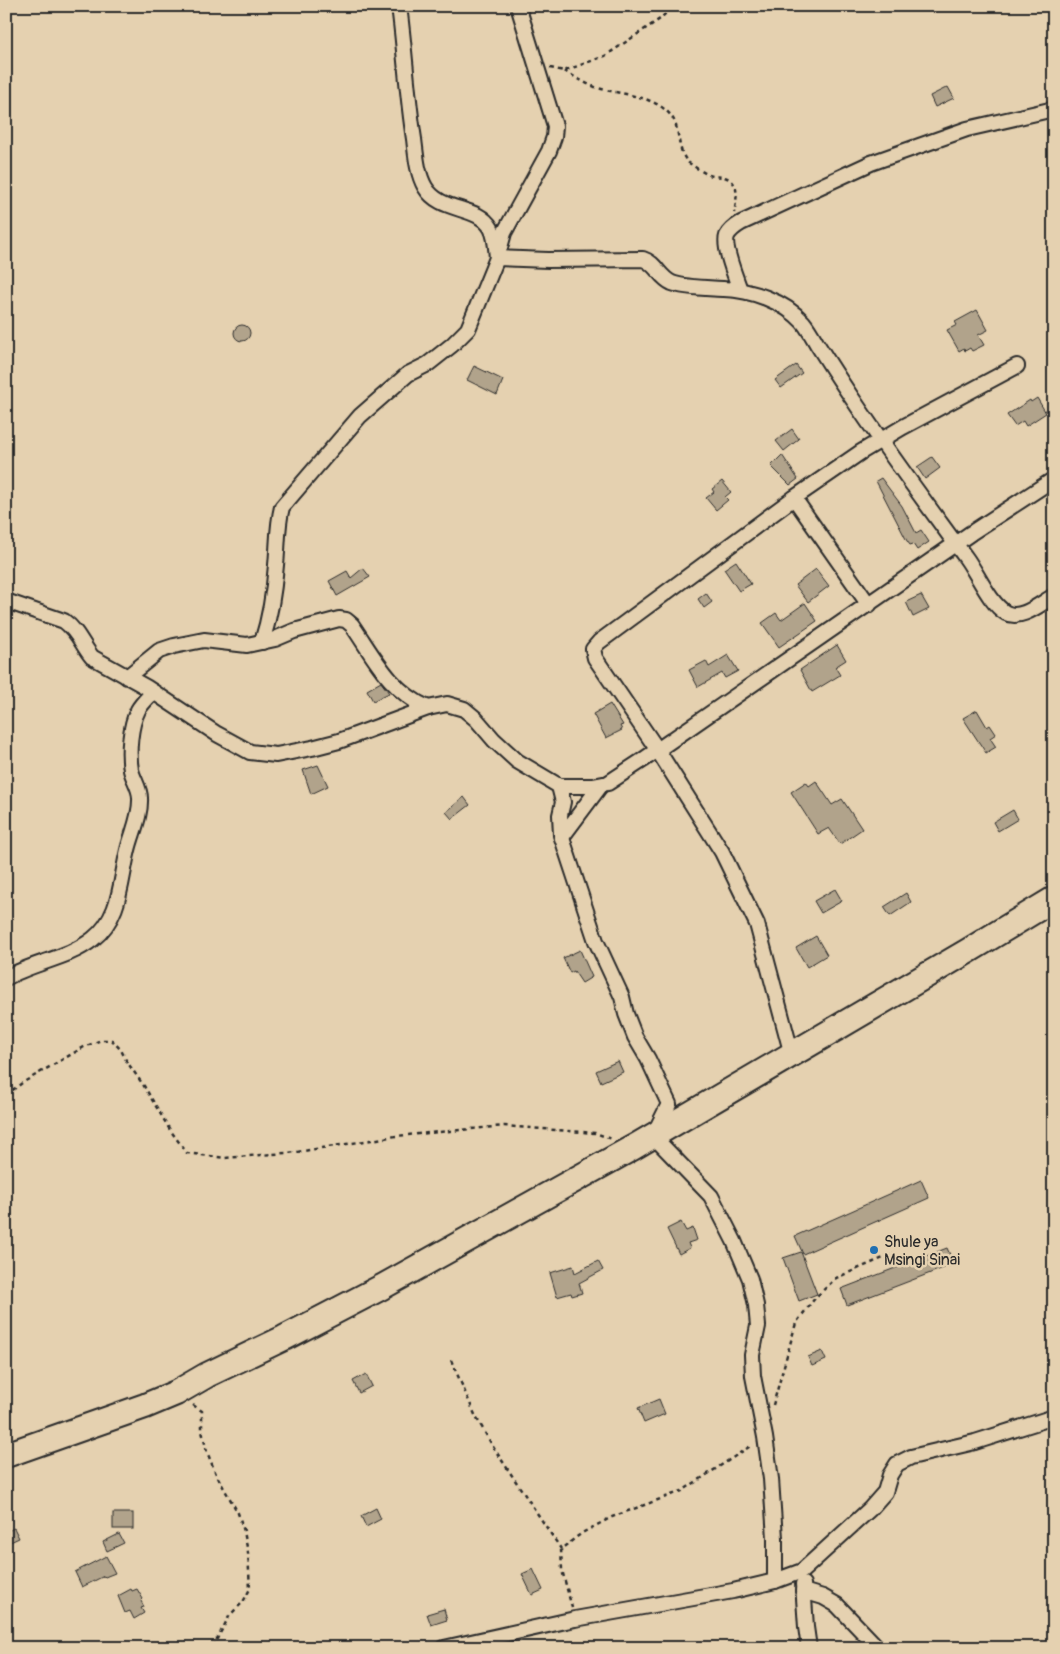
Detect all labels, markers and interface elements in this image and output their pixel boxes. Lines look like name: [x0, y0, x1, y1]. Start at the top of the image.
place label: Shule ya Msingi Sinai: [884, 1232, 960, 1270]
marker: Shule ya Msingi Sinai: [868, 1244, 880, 1256]

